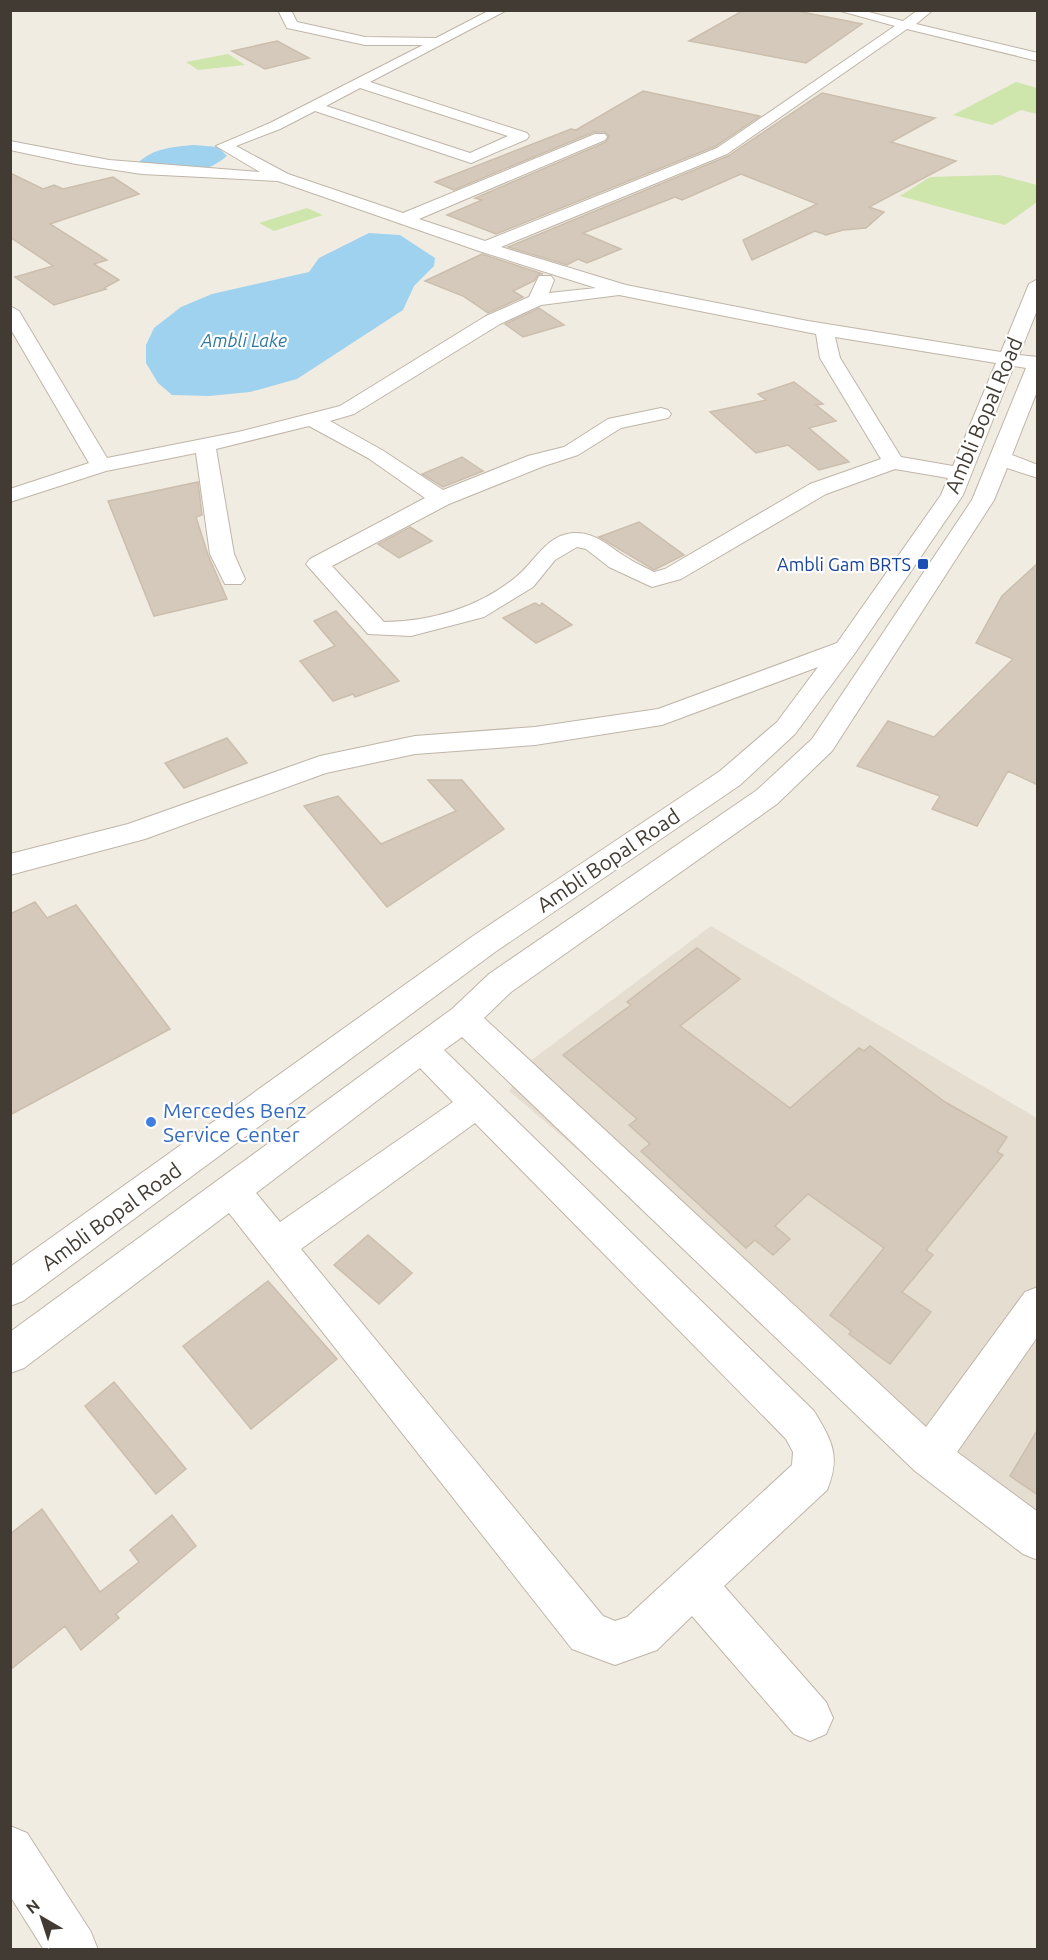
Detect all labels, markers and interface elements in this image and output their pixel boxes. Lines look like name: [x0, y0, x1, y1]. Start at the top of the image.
water label: Ambli Lake: [200, 330, 287, 350]
street label: Ambli Bopal Road: [939, 333, 1027, 497]
place label: Ambli Gam BRTS: [777, 554, 911, 574]
marker: Ambli Gam BRTS: [916, 557, 930, 571]
street label: Ambli Bopal Road: [532, 803, 684, 917]
place label: Mercedes Benz Service Center: [163, 1098, 306, 1146]
marker: Mercedes Benz Service Center: [144, 1115, 158, 1129]
street label: Ambli Bopal Road: [36, 1157, 186, 1275]
north arrow: [12, 1888, 72, 1948]
text: N: [22, 1896, 43, 1917]

